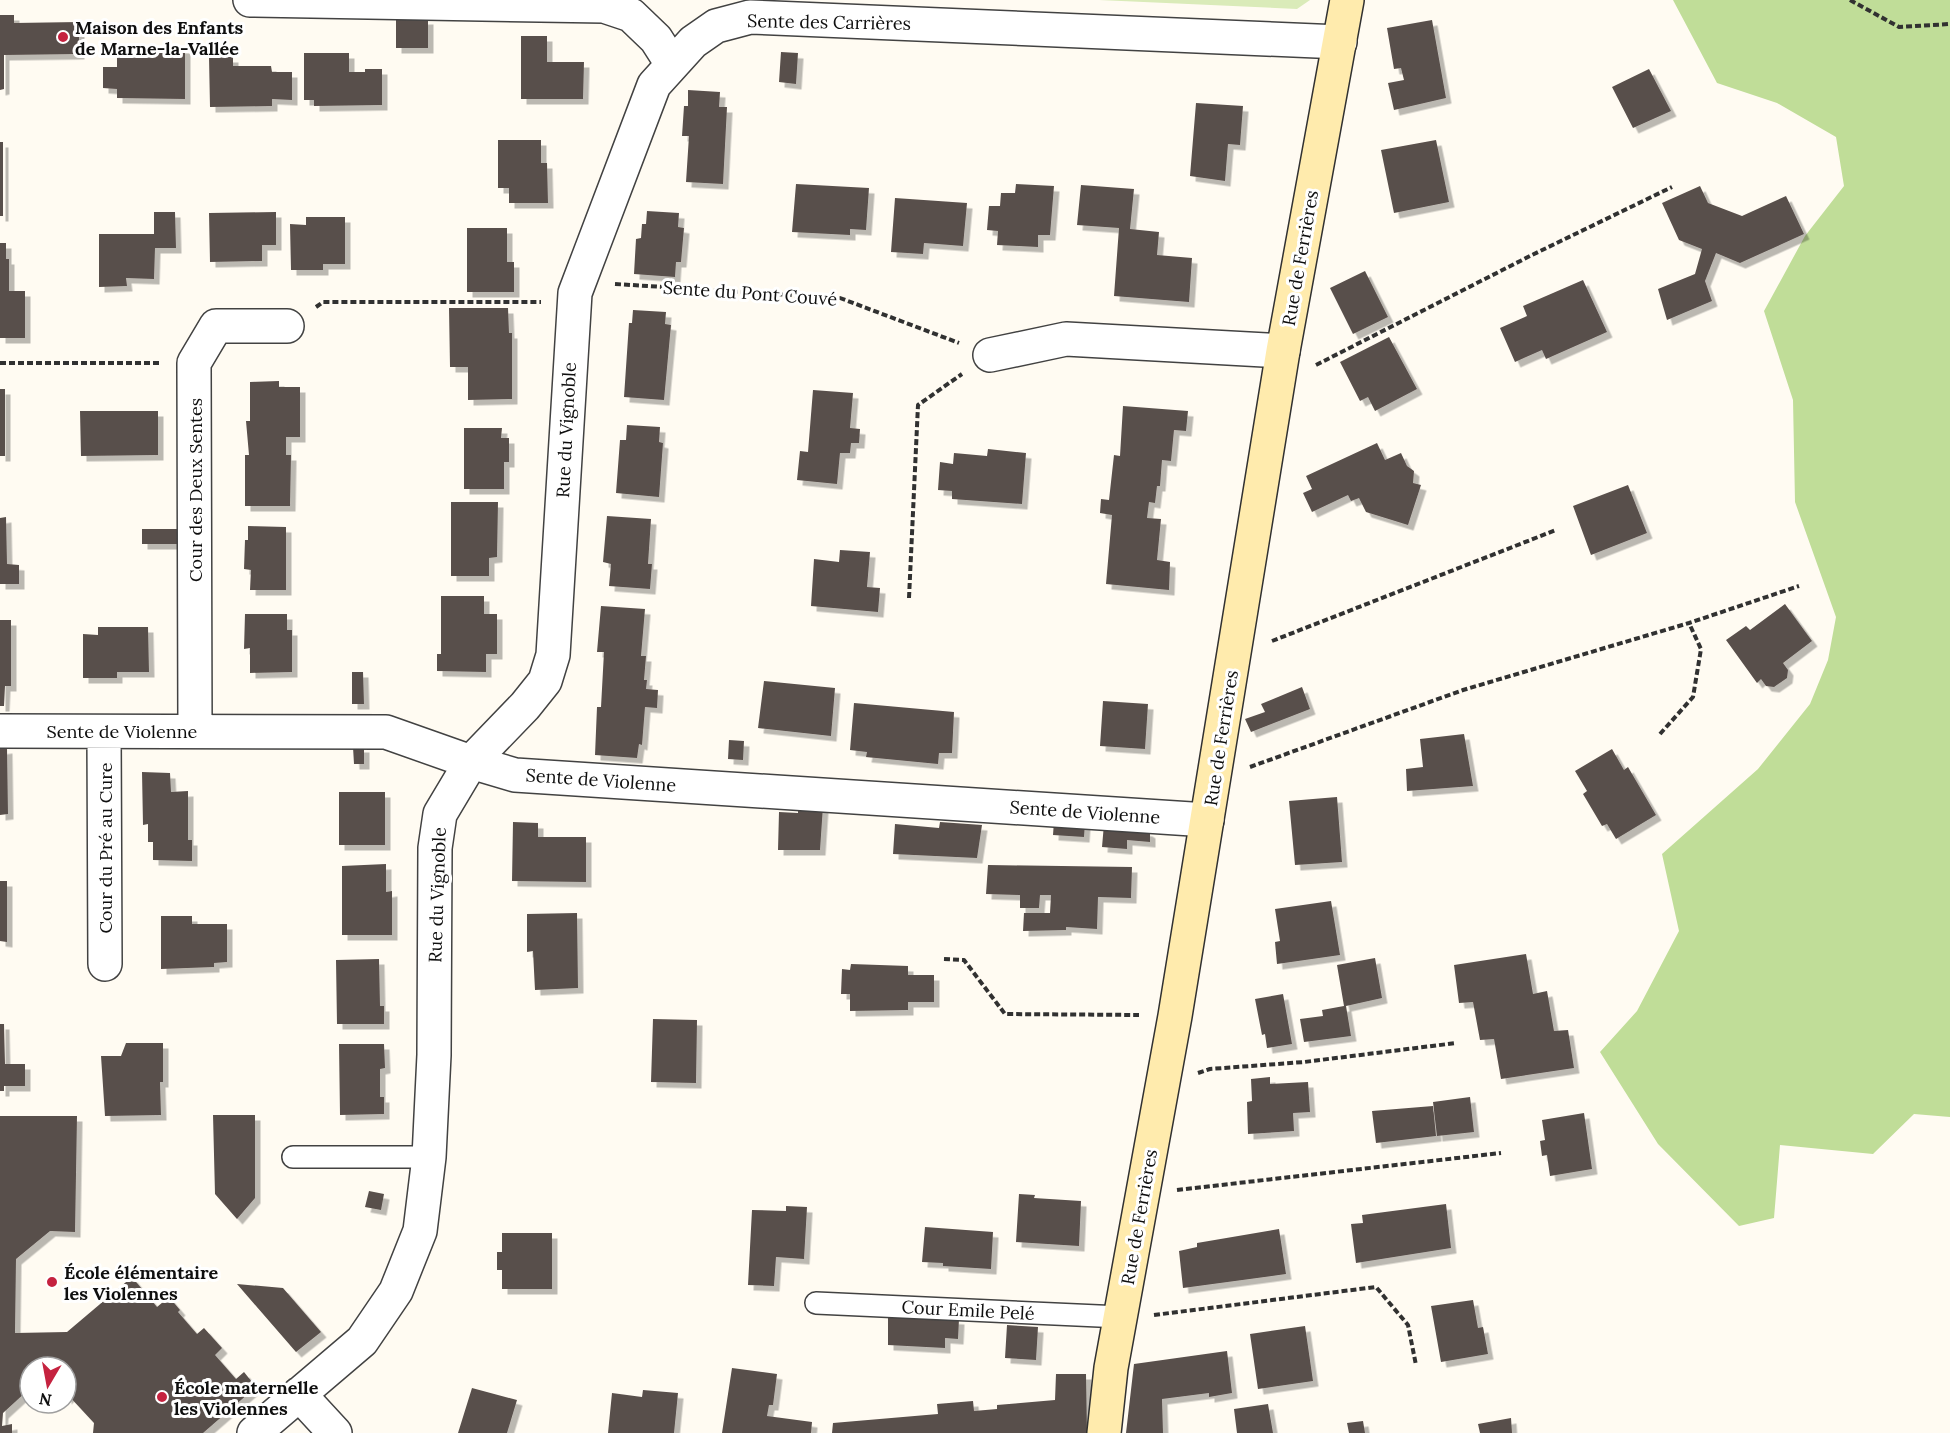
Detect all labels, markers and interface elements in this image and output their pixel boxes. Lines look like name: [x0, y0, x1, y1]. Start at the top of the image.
street label: Sente des Carrières: [747, 9, 911, 35]
place label: Maison des Enfants de Marne-la-Vallée: [75, 16, 244, 60]
marker: Maison des Enfants de Marne-la-Vallée: [56, 30, 70, 44]
street label: Rue de Ferrières: [1277, 188, 1323, 328]
street label: Sente du Pont Couvé: [662, 275, 838, 311]
street label: Rue du Vignoble: [551, 361, 581, 498]
street label: Cour des Deux Sentes: [184, 398, 207, 582]
street label: Rue de Ferrières: [1199, 668, 1243, 808]
street label: Sente de Violenne: [47, 720, 198, 743]
street label: Cour du Pré au Cure: [94, 762, 117, 934]
street label: Sente de Violenne: [525, 763, 677, 797]
street label: Sente de Violenne: [1009, 795, 1161, 829]
street label: Rue du Vignoble: [423, 826, 451, 963]
street label: Rue de Ferrières: [1116, 1147, 1162, 1287]
place label: École élémentaire les Violennes: [64, 1261, 218, 1305]
marker: École élémentaire les Violennes: [45, 1275, 59, 1289]
street label: Cour Emile Pelé: [901, 1295, 1035, 1325]
north arrow: [18, 1355, 78, 1415]
place label: École maternelle les Violennes: [174, 1376, 319, 1420]
text: N: [38, 1389, 53, 1411]
marker: École maternelle les Violennes: [155, 1390, 169, 1404]

